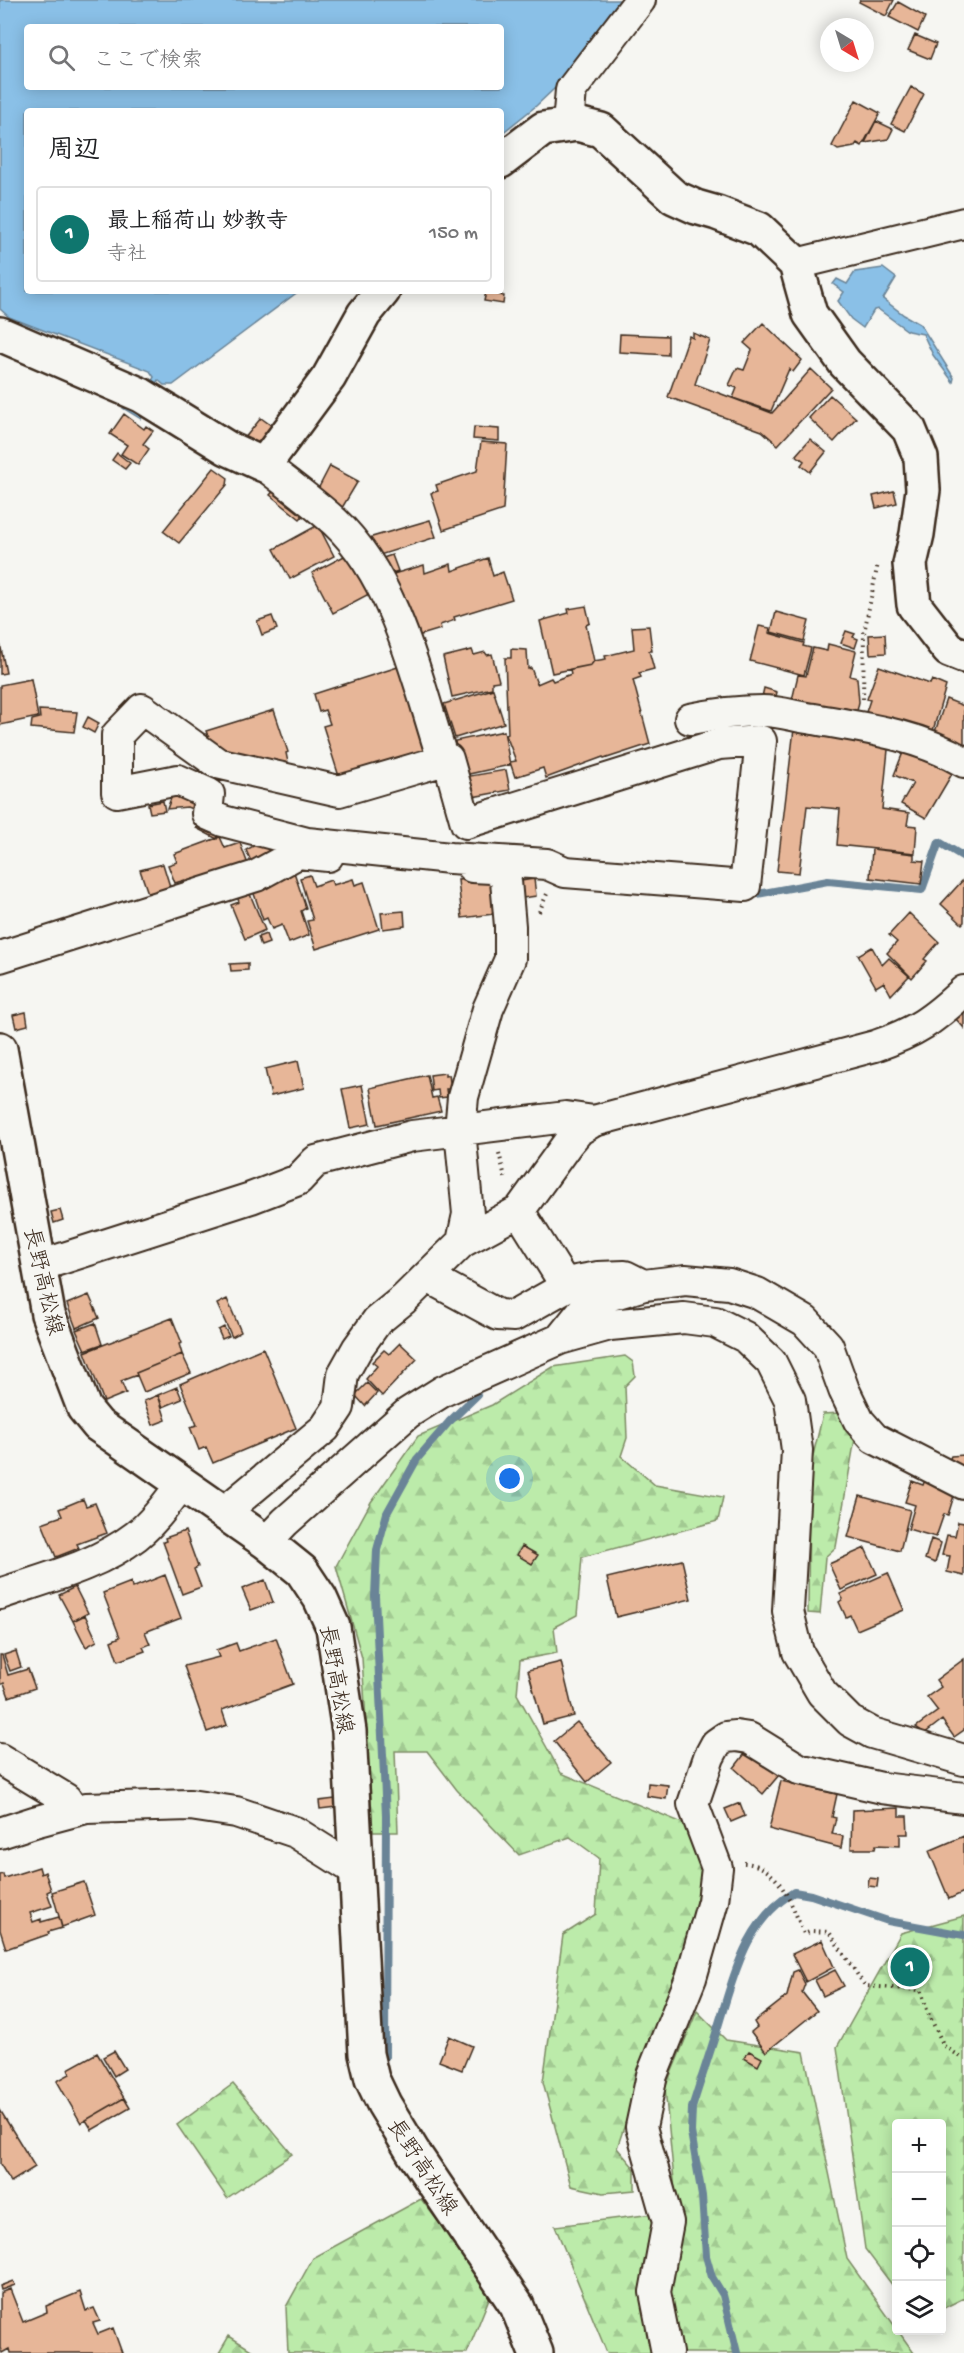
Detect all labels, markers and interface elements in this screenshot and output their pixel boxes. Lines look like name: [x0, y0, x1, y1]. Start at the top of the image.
north arrow: [820, 18, 874, 72]
search box: [24, 24, 504, 90]
icon: search: [45, 41, 78, 74]
text: ここで検索: [93, 49, 203, 75]
text: 周辺: [48, 137, 100, 168]
text: 最上稲荷山 妙教寺: [107, 210, 288, 236]
text: 1: [65, 223, 74, 246]
text: 150 m: [429, 223, 478, 246]
text: 寺社: [107, 244, 147, 267]
street label: 長野高松線: [16, 1225, 67, 1338]
your location: [495, 1464, 524, 1493]
street label: 長野高松線: [312, 1623, 357, 1736]
pin: 1: [890, 1944, 930, 1990]
street label: 長野高松線: [380, 2114, 462, 2221]
map controls: [892, 2119, 946, 2335]
button: +: [892, 2119, 946, 2173]
button: −: [892, 2173, 946, 2227]
button: locate: [892, 2227, 946, 2281]
button: layers: [892, 2281, 946, 2335]

